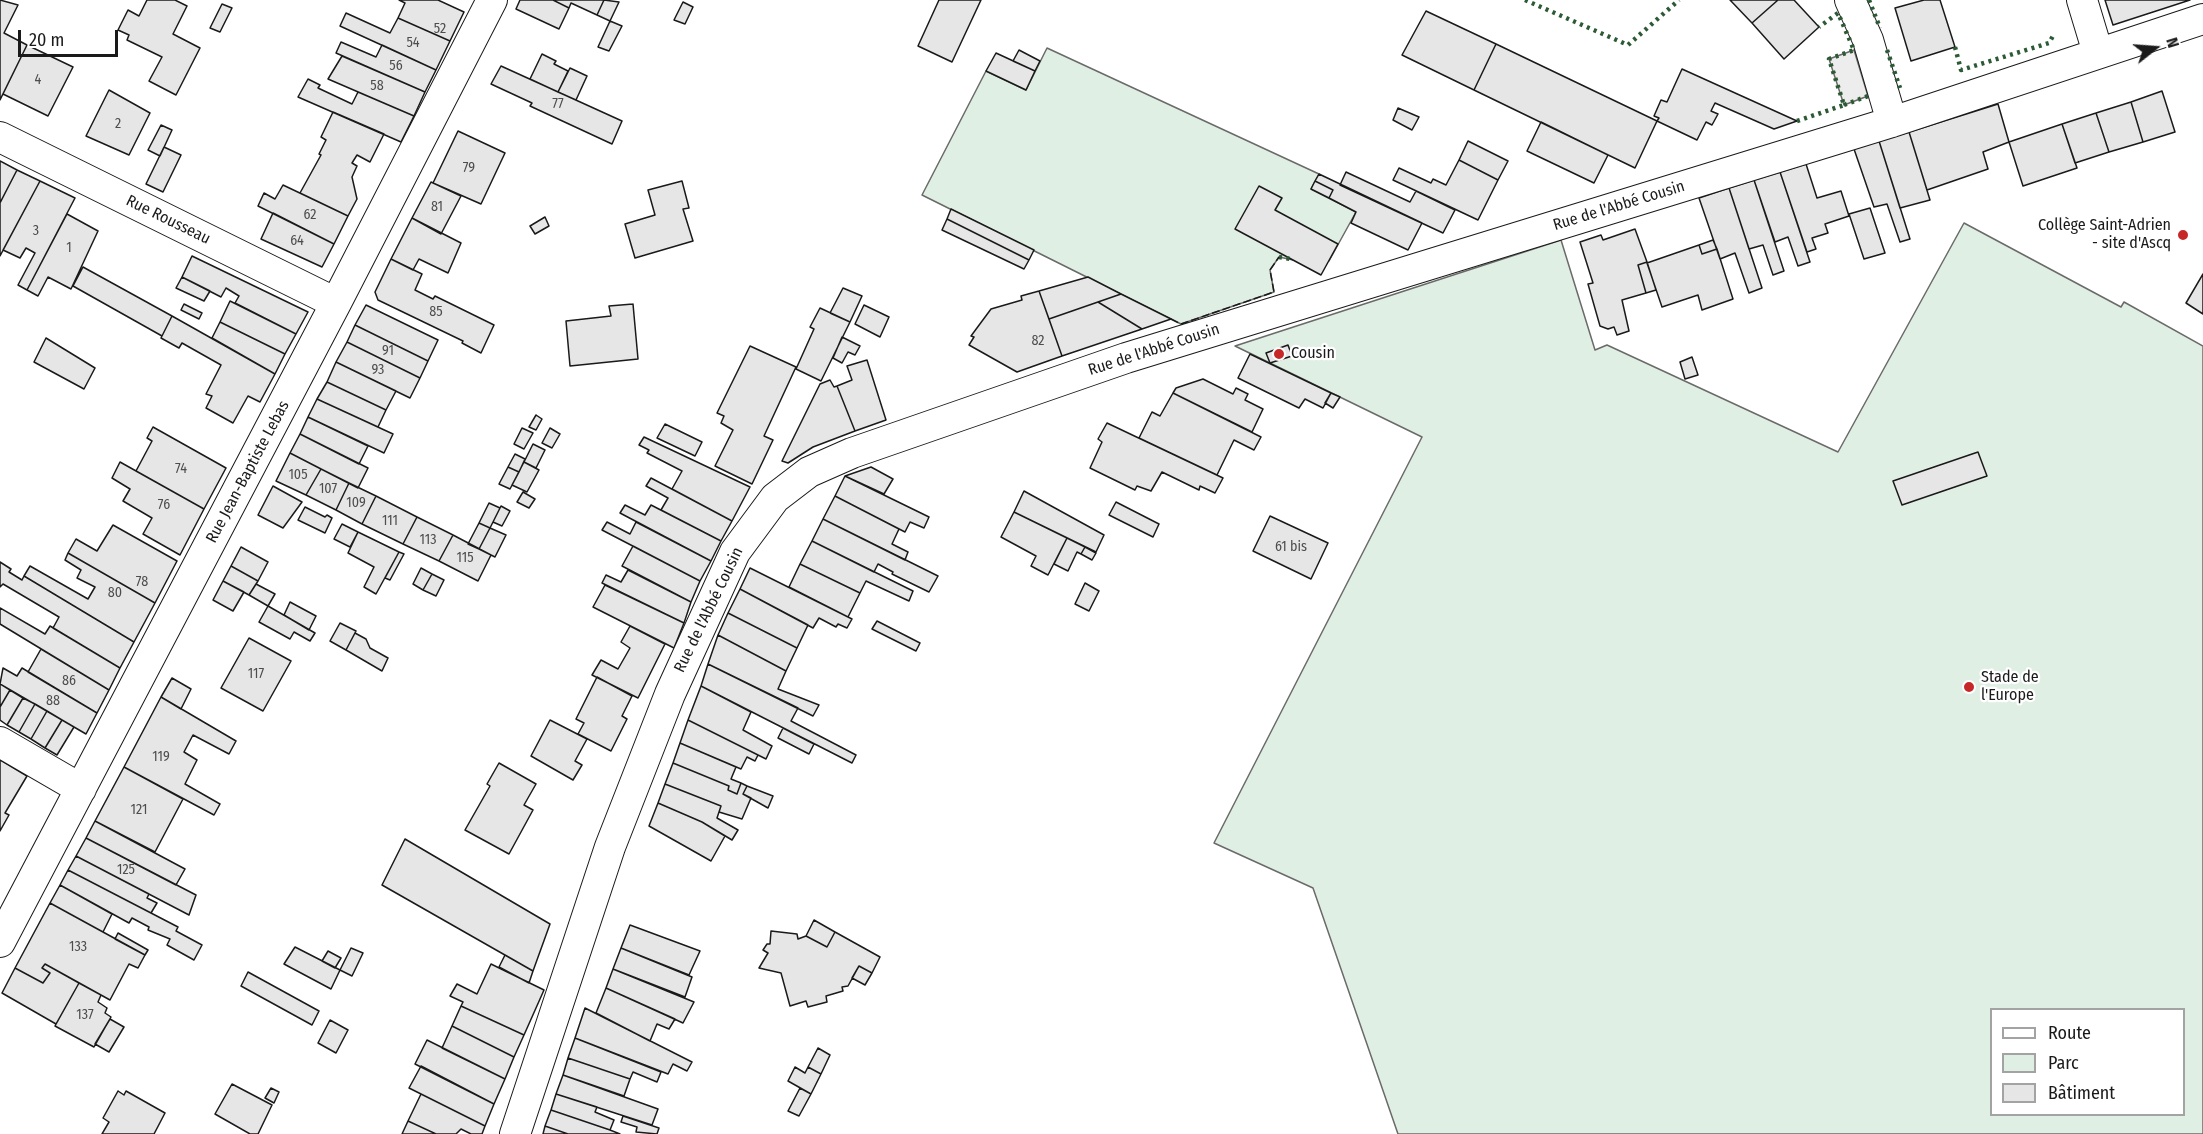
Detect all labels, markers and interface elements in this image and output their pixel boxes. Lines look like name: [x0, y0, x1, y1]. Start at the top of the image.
scale bar: [21, 18, 122, 56]
north arrow: [2125, 18, 2185, 78]
house number: 52: [434, 21, 446, 37]
text: 20 m: [29, 29, 64, 51]
house number: 54: [406, 35, 420, 51]
text: N: [2162, 35, 2183, 50]
house number: 56: [389, 58, 403, 74]
house number: 4: [35, 72, 41, 88]
house number: 58: [370, 78, 384, 94]
house number: 77: [552, 96, 564, 112]
house number: 2: [115, 116, 121, 132]
house number: 79: [463, 160, 475, 176]
street label: Rue de l'Abbé Cousin: [1551, 177, 1687, 235]
street label: Rue Rousseau: [123, 191, 213, 249]
house number: 81: [431, 199, 443, 215]
house number: 62: [304, 207, 316, 223]
place label: Collège Saint-Adrien - site d'Ascq: [2038, 216, 2171, 254]
house number: 3: [33, 223, 39, 239]
marker: Collège Saint-Adrien - site d'Ascq: [2176, 228, 2190, 242]
house number: 64: [290, 233, 304, 249]
house number: 1: [66, 240, 72, 256]
house number: 85: [429, 304, 443, 320]
street label: Rue de l'Abbé Cousin: [1086, 320, 1222, 380]
house number: 82: [1031, 333, 1045, 349]
house number: 91: [382, 343, 394, 359]
place label: Cousin: [1291, 344, 1335, 364]
marker: Cousin: [1272, 347, 1286, 361]
house number: 93: [372, 362, 384, 378]
street label: Rue Jean-Baptiste Lebas: [202, 398, 294, 546]
house number: 74: [175, 461, 187, 477]
house number: 105: [288, 467, 308, 483]
house number: 107: [319, 481, 337, 497]
house number: 109: [346, 495, 366, 511]
house number: 76: [158, 497, 170, 513]
house number: 111: [382, 513, 398, 529]
house number: 113: [419, 532, 437, 548]
house number: 61 bis: [1275, 539, 1307, 555]
street label: Rue de l'Abbé Cousin: [670, 544, 748, 676]
house number: 115: [456, 550, 474, 566]
house number: 78: [136, 574, 148, 590]
house number: 80: [108, 585, 122, 601]
house number: 117: [248, 666, 264, 682]
place label: Stade de l'Europe: [1981, 668, 2039, 706]
house number: 86: [62, 673, 76, 689]
marker: Stade de l'Europe: [1962, 680, 1976, 694]
house number: 88: [46, 693, 60, 709]
house number: 119: [152, 749, 170, 765]
house number: 121: [131, 802, 147, 818]
house number: 125: [117, 862, 135, 878]
house number: 133: [69, 939, 87, 955]
house number: 137: [76, 1007, 94, 1023]
legend: [1990, 1008, 2185, 1116]
text: Route: [2048, 1022, 2091, 1044]
text: Parc: [2048, 1052, 2079, 1074]
text: Bâtiment: [2048, 1082, 2115, 1104]

